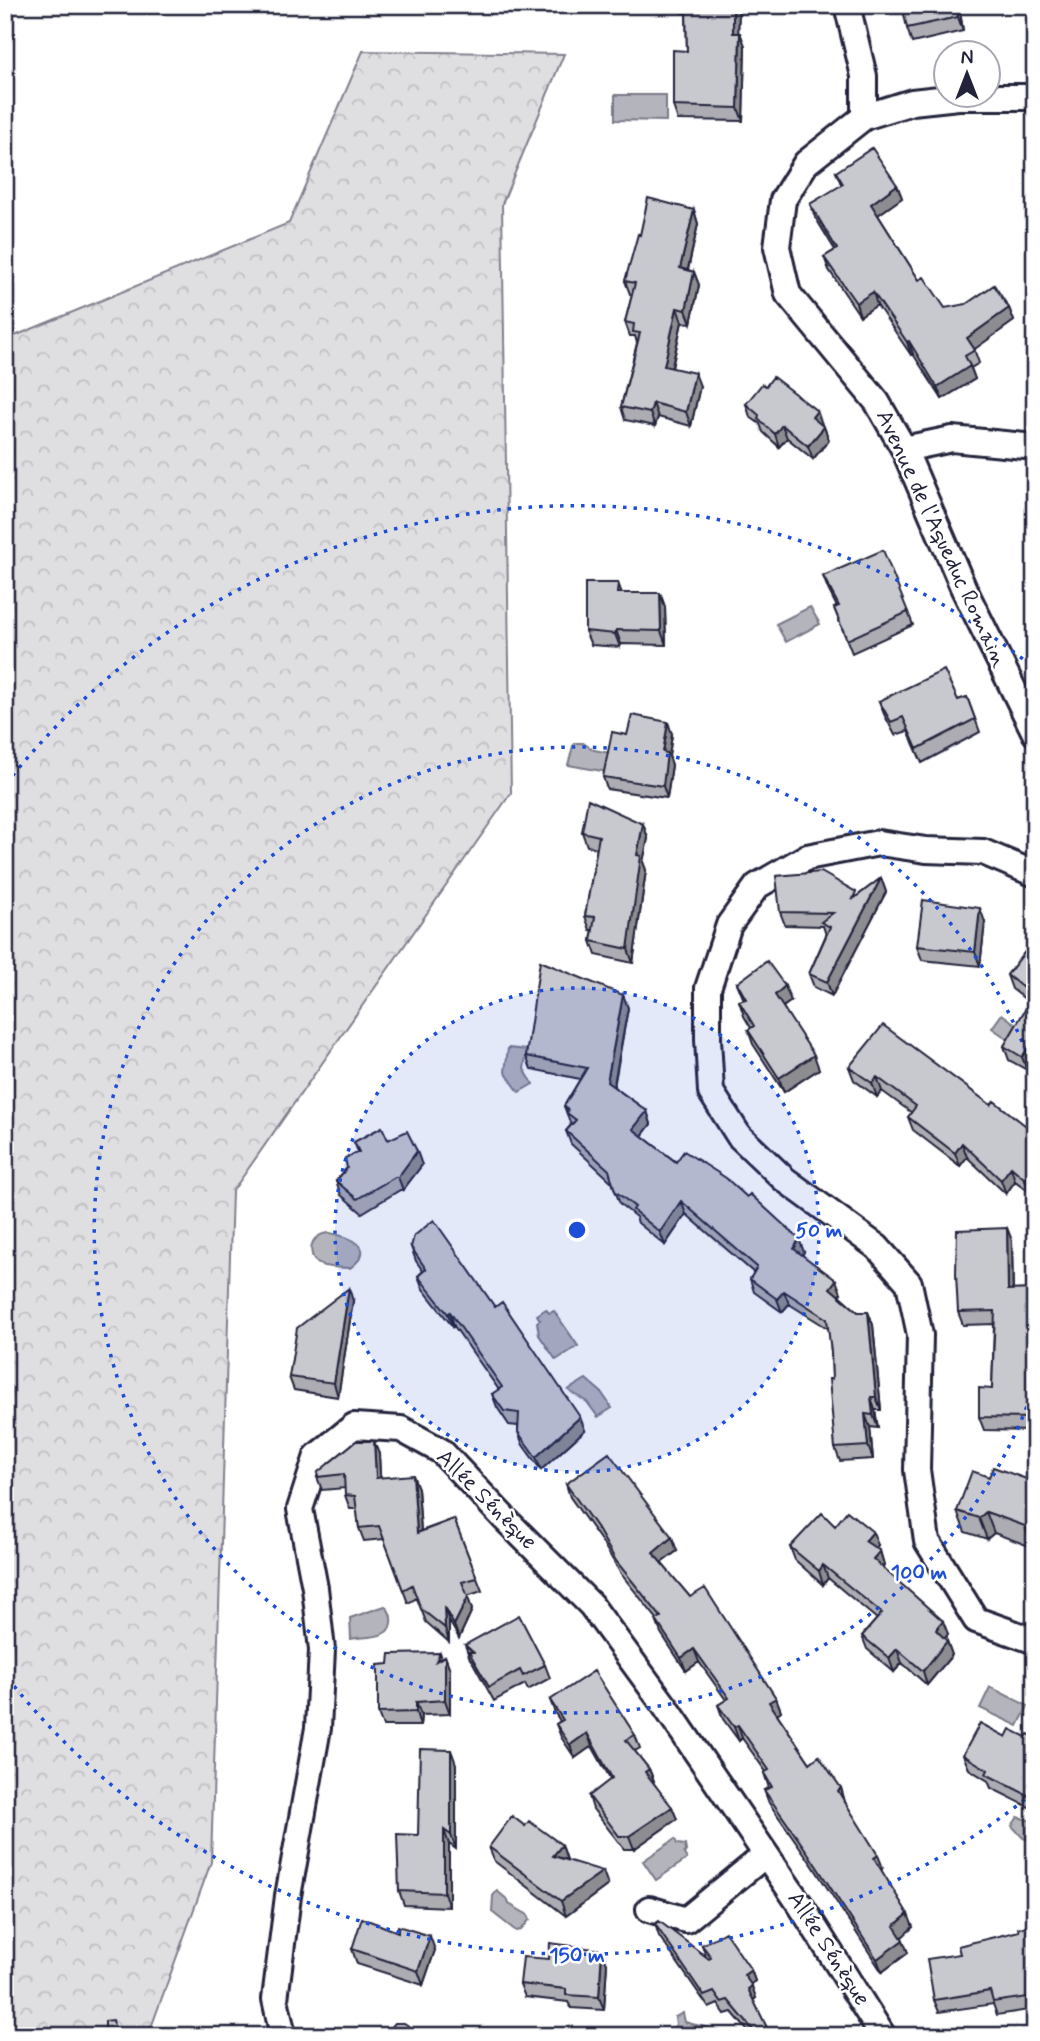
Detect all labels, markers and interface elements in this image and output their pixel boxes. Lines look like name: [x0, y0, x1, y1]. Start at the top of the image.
north arrow: [932, 38, 1002, 108]
text: N: [961, 46, 973, 71]
street label: Avenue de l'Aqueduc Romain: [868, 405, 1014, 673]
text: 50 m: [796, 1217, 843, 1245]
centre of rings: [565, 1218, 589, 1242]
street label: Allée Sénèque: [429, 1443, 543, 1557]
text: 100 m: [891, 1559, 947, 1587]
street label: Allée Sénèque: [780, 1886, 876, 2012]
text: 150 m: [549, 1942, 605, 1970]

